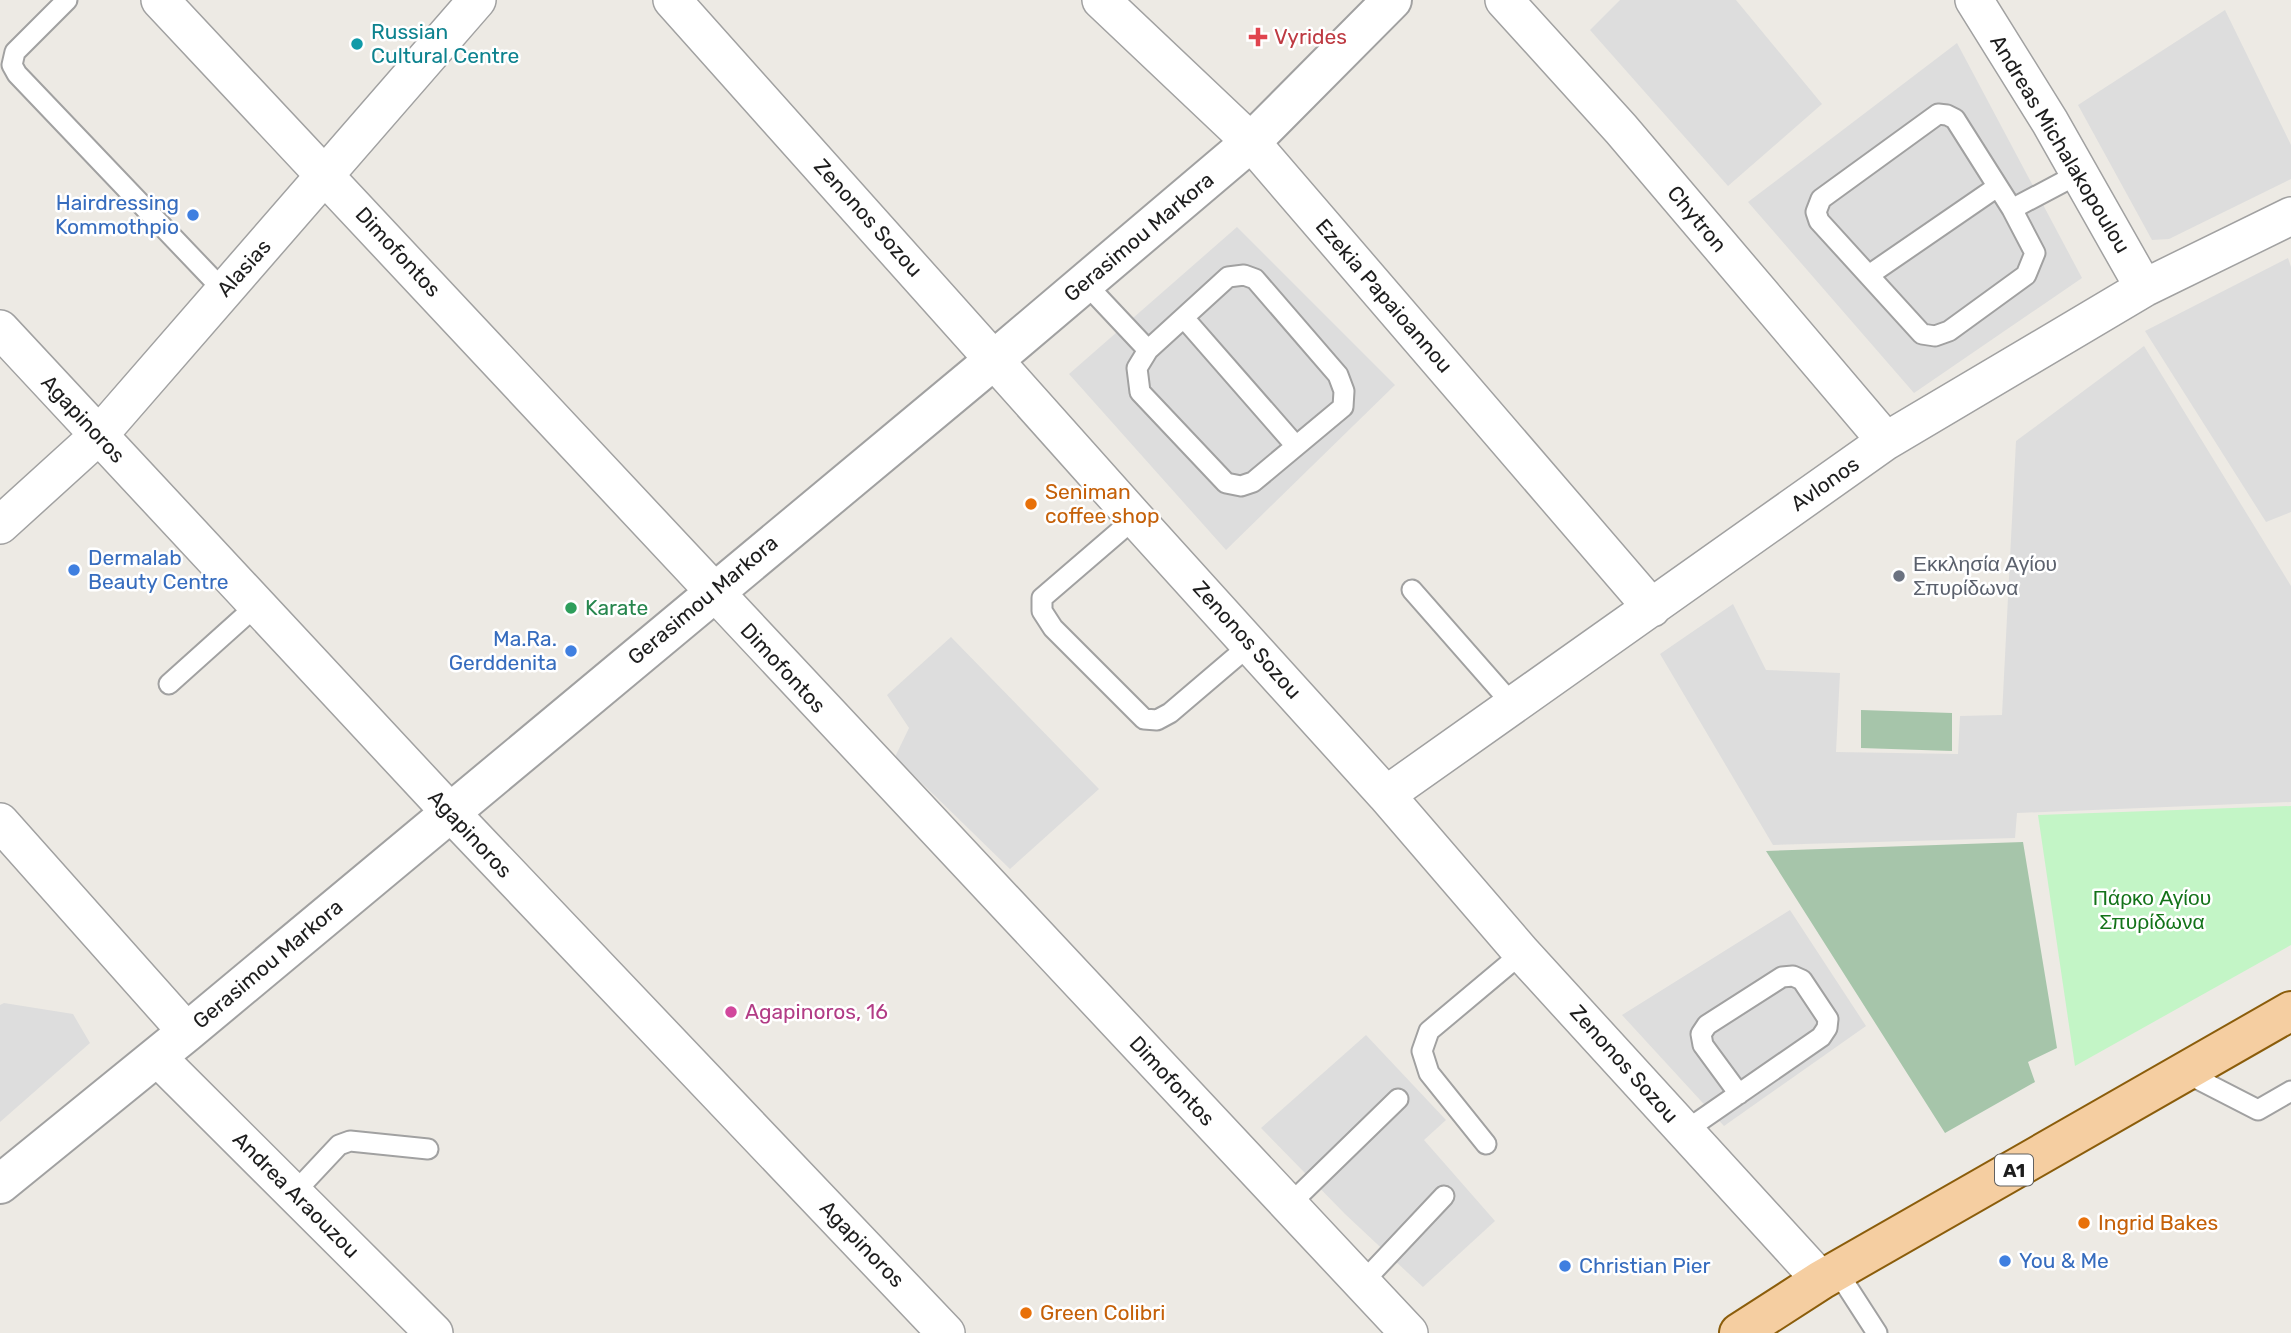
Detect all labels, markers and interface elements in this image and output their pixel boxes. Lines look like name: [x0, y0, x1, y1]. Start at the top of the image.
place label: Russian Cultural Centre: [371, 19, 519, 68]
place label: Vyrides: [1274, 24, 1347, 49]
marker: Vyrides: [1248, 27, 1268, 47]
street label: Andreas Michalakopoulou: [1985, 30, 2136, 257]
marker: Russian Cultural Centre: [349, 36, 365, 52]
street label: Zenonos Sozou: [809, 154, 928, 282]
street label: Gerasimou Markora: [1059, 167, 1219, 307]
street label: Chytron: [1662, 180, 1732, 257]
place label: Hairdressing Kommothpio: [55, 190, 179, 239]
street label: Dimofontos: [350, 202, 446, 302]
marker: Hairdressing Kommothpio: [185, 207, 201, 223]
street label: Ezekia Papaioannou: [1311, 214, 1458, 378]
street label: Alasias: [211, 234, 276, 302]
street label: Agapinoros: [36, 370, 130, 468]
street label: Avlonos: [1786, 451, 1864, 516]
place label: Seniman coffee shop: [1045, 479, 1160, 528]
marker: Seniman coffee shop: [1023, 496, 1039, 512]
street label: Gerasimou Markora: [623, 530, 783, 670]
place label: Dermalab Beauty Centre: [88, 545, 228, 594]
place label: Εκκλησία Αγίου Σπυρίδωνα: [1913, 551, 2057, 600]
marker: Dermalab Beauty Centre: [66, 562, 82, 578]
marker: Εκκλησία Αγίου Σπυρίδωνα: [1891, 568, 1907, 584]
street label: Zenonos Sozou: [1188, 576, 1307, 704]
place label: Karate: [585, 595, 648, 620]
marker: Karate: [563, 600, 579, 616]
street label: Dimofontos: [735, 618, 831, 718]
place label: Ma.Ra. Gerddenita: [449, 626, 557, 675]
marker: Ma.Ra. Gerddenita: [563, 643, 579, 659]
street label: Agapinoros: [423, 785, 517, 883]
park label: Πάρκο Αγίου Σπυρίδωνα: [2093, 885, 2211, 934]
street label: Gerasimou Markora: [188, 894, 348, 1034]
place label: Agapinoros, 16: [745, 999, 888, 1024]
street label: Zenonos Sozou: [1565, 1000, 1684, 1128]
marker: Agapinoros, 16: [723, 1004, 739, 1020]
street label: Dimofontos: [1124, 1031, 1220, 1131]
street label: Andrea Araouzou: [228, 1126, 365, 1263]
road number: A1: [1995, 1154, 2033, 1186]
street label: Agapinoros: [815, 1195, 910, 1292]
place label: Ingrid Bakes: [2098, 1210, 2218, 1235]
marker: Ingrid Bakes: [2076, 1215, 2092, 1231]
place label: You & Me: [2019, 1248, 2109, 1273]
place label: Christian Pier: [1579, 1253, 1711, 1278]
marker: You & Me: [1997, 1253, 2013, 1269]
marker: Christian Pier: [1557, 1258, 1573, 1274]
place label: Green Colibri: [1040, 1300, 1165, 1325]
marker: Green Colibri: [1018, 1305, 1034, 1321]

